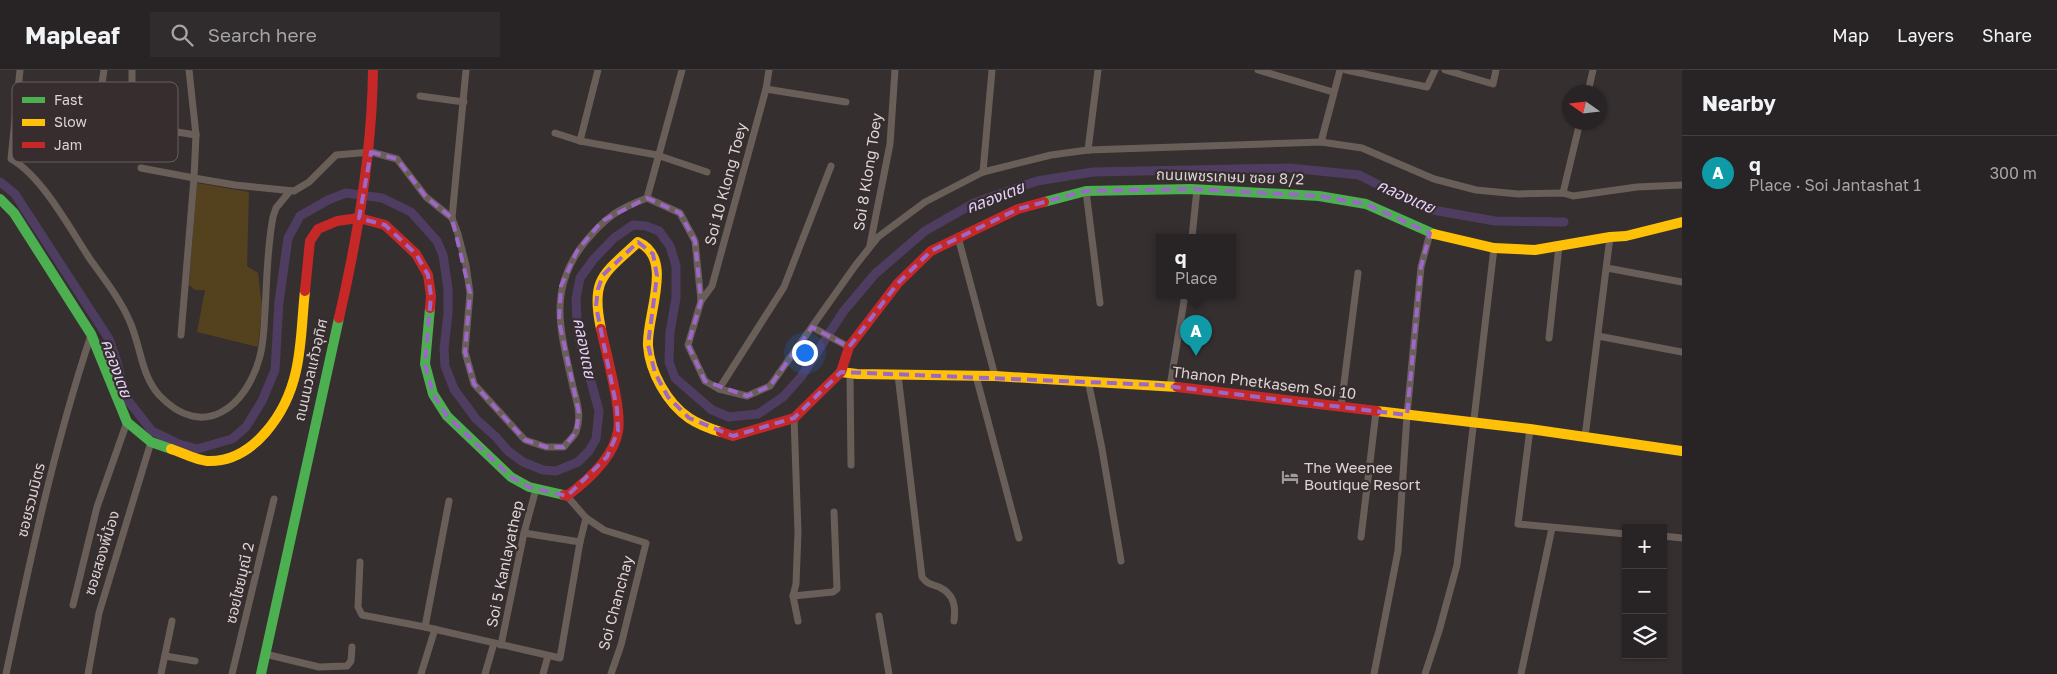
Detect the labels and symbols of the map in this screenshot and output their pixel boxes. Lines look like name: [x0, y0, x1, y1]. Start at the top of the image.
legend: [12, 82, 178, 162]
north arrow: [1562, 85, 1607, 130]
text: Fast: [54, 91, 83, 108]
street label: Soi 8 Klong Toey: [849, 111, 885, 232]
text: Slow: [54, 113, 87, 130]
street label: Soi 10 Klong Toey: [700, 120, 750, 247]
text: Jam: [54, 136, 82, 153]
street label: ถนนเพชรเกษม ซอย 8/2: [1156, 164, 1304, 188]
water label: คลองเตย: [1374, 174, 1439, 218]
water label: คลองเตย: [963, 176, 1028, 217]
pin: A: [1180, 315, 1212, 356]
water label: คลองเตย: [569, 316, 601, 381]
street label: ถนนนวลแก้วอุทิศ: [289, 317, 332, 423]
water label: คลองเตย: [97, 336, 137, 401]
your location: [792, 340, 818, 366]
street label: Thanon Phetkasem Soi 10: [1171, 362, 1357, 402]
place label: The Weenee Boutique Resort: [1304, 458, 1421, 493]
street label: ซอยรวมมิตร: [12, 461, 48, 539]
hotel icon: The Weenee Boutique Resort: [1280, 467, 1300, 487]
street label: Soi 5 Kanlayathep: [482, 499, 526, 629]
street label: ซอยสองพี่น้อง: [79, 508, 122, 597]
street label: ซอยไชยมุณี 2: [221, 540, 258, 625]
street label: Soi Chanchay: [594, 553, 636, 652]

